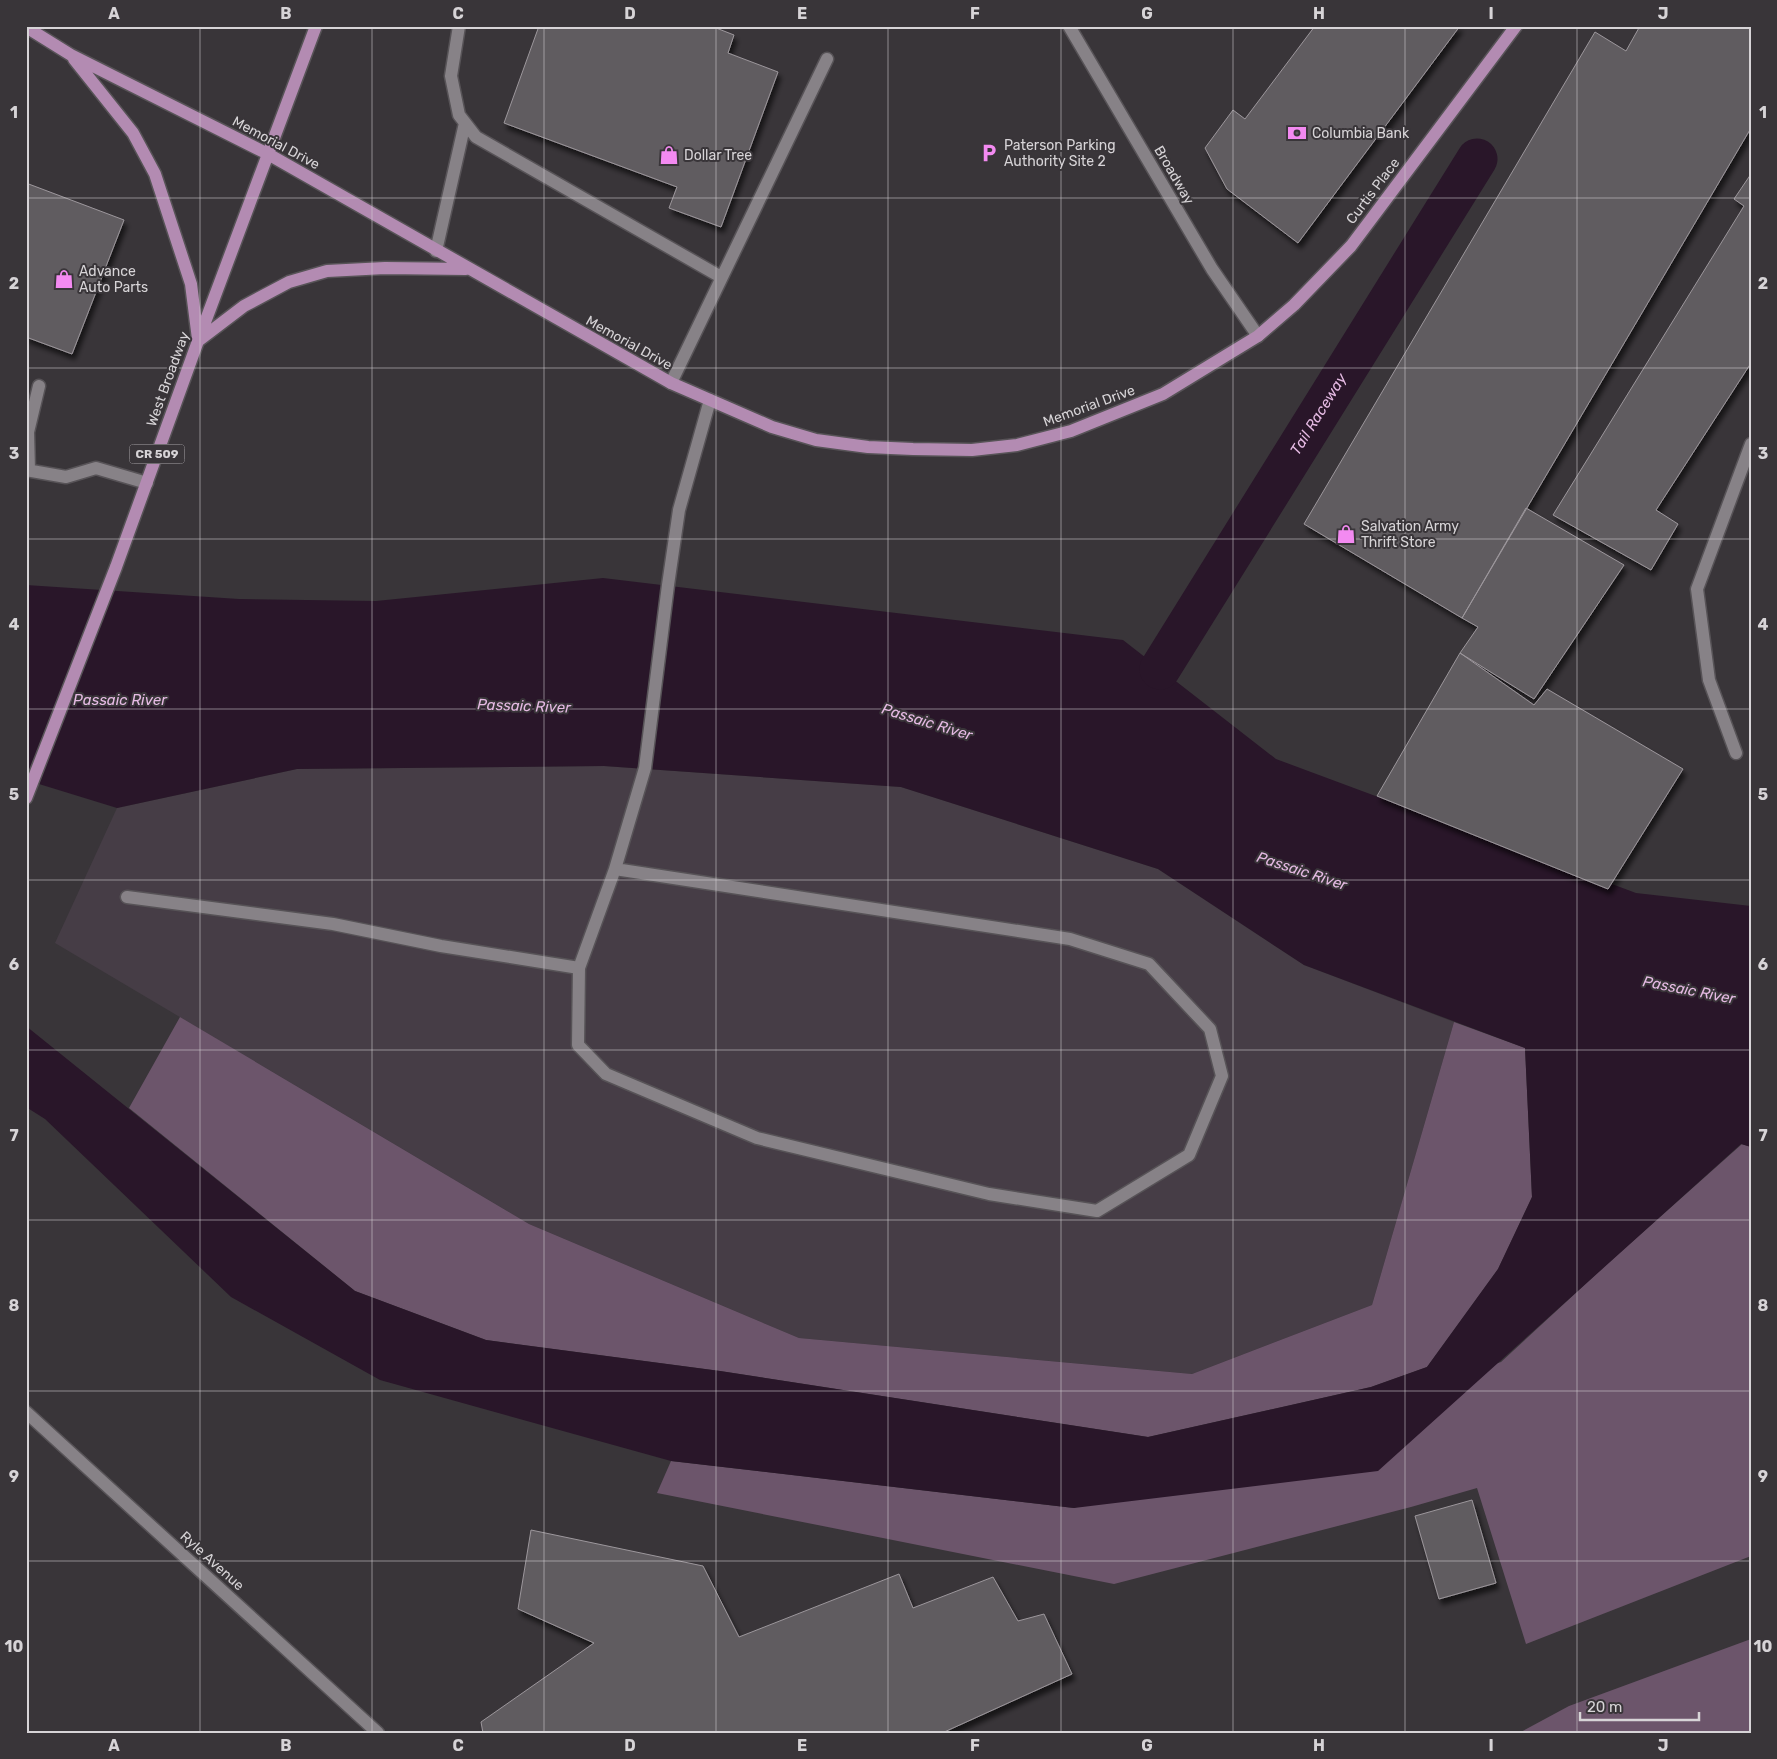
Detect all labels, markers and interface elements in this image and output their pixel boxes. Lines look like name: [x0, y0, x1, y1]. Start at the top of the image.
text: A: [108, 4, 120, 23]
text: B: [280, 4, 292, 23]
text: C: [452, 4, 464, 23]
text: D: [624, 4, 636, 23]
text: E: [797, 4, 807, 23]
text: F: [970, 4, 980, 23]
text: G: [1141, 4, 1153, 23]
text: H: [1313, 4, 1325, 23]
text: I: [1488, 4, 1494, 23]
text: J: [1658, 4, 1668, 23]
text: 1: [10, 103, 18, 122]
text: 1: [1759, 103, 1767, 122]
street label: Memorial Drive: [229, 113, 323, 173]
bank icon: Columbia Bank: [1286, 122, 1308, 144]
place label: Columbia Bank: [1312, 125, 1410, 142]
place label: Paterson Parking Authority Site 2: [1004, 137, 1116, 170]
parking icon: Paterson Parking Authority Site 2: [978, 142, 1000, 164]
street label: Broadway: [1150, 143, 1198, 208]
shop icon: Dollar Tree: [658, 144, 680, 166]
place label: Dollar Tree: [684, 147, 752, 164]
street label: Curtis Place: [1343, 155, 1403, 227]
place label: Advance Auto Parts: [79, 263, 148, 296]
shop icon: Advance Auto Parts: [53, 268, 75, 290]
text: 2: [9, 274, 19, 293]
text: 2: [1758, 274, 1768, 293]
street label: Memorial Drive: [583, 312, 675, 374]
street label: West Broadway: [143, 329, 193, 429]
water label: Tail Raceway: [1286, 370, 1351, 458]
street label: Memorial Drive: [1041, 381, 1137, 430]
text: 3: [9, 444, 19, 463]
road number: CR 509: [130, 444, 184, 464]
text: 3: [1758, 444, 1768, 463]
place label: Salvation Army Thrift Store: [1361, 518, 1459, 551]
shop icon: Salvation Army Thrift Store: [1335, 523, 1357, 545]
text: 4: [9, 615, 20, 634]
text: 4: [1758, 615, 1769, 634]
water label: Passaic River: [73, 691, 168, 709]
water label: Passaic River: [477, 695, 572, 717]
water label: Passaic River: [880, 700, 976, 745]
text: 5: [9, 785, 19, 804]
text: 5: [1758, 785, 1768, 804]
water label: Passaic River: [1255, 848, 1351, 894]
text: 6: [9, 955, 19, 974]
text: 6: [1758, 955, 1768, 974]
water label: Passaic River: [1641, 972, 1738, 1008]
text: 7: [9, 1126, 19, 1145]
text: 7: [1758, 1126, 1768, 1145]
text: 8: [9, 1296, 20, 1315]
text: 8: [1758, 1296, 1769, 1315]
text: 9: [9, 1467, 19, 1486]
text: 9: [1758, 1467, 1768, 1486]
street label: Ryle Avenue: [176, 1528, 248, 1594]
text: 10: [5, 1637, 24, 1656]
text: 10: [1754, 1637, 1773, 1656]
scale bar: [1580, 1689, 1698, 1721]
text: 20 m: [1587, 1698, 1622, 1716]
text: A: [108, 1736, 120, 1755]
text: B: [280, 1736, 292, 1755]
text: C: [452, 1736, 464, 1755]
text: D: [624, 1736, 636, 1755]
text: E: [797, 1736, 807, 1755]
text: F: [970, 1736, 980, 1755]
text: G: [1141, 1736, 1153, 1755]
text: H: [1313, 1736, 1325, 1755]
text: I: [1488, 1736, 1494, 1755]
text: J: [1658, 1736, 1668, 1755]

